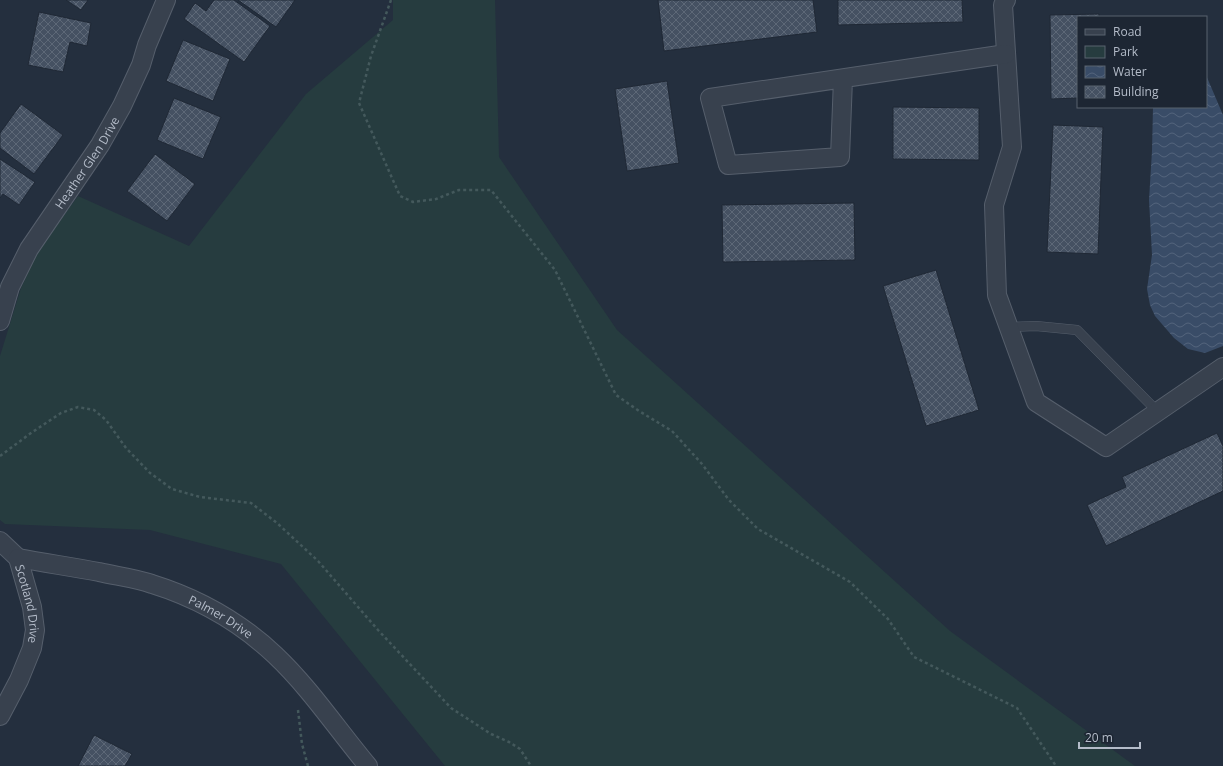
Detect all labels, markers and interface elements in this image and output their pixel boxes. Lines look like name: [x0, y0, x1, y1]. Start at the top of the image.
legend: [1077, 16, 1207, 108]
text: Road: [1113, 23, 1142, 40]
text: Park: [1113, 43, 1139, 60]
text: Water: [1113, 63, 1147, 80]
text: Building: [1113, 83, 1159, 100]
street label: Heather Glen Drive: [50, 113, 123, 212]
street label: Scotland Drive: [12, 562, 44, 645]
street label: Palmer Drive: [186, 591, 257, 642]
scale bar: [1079, 724, 1140, 750]
text: 20 m: [1085, 729, 1113, 746]

